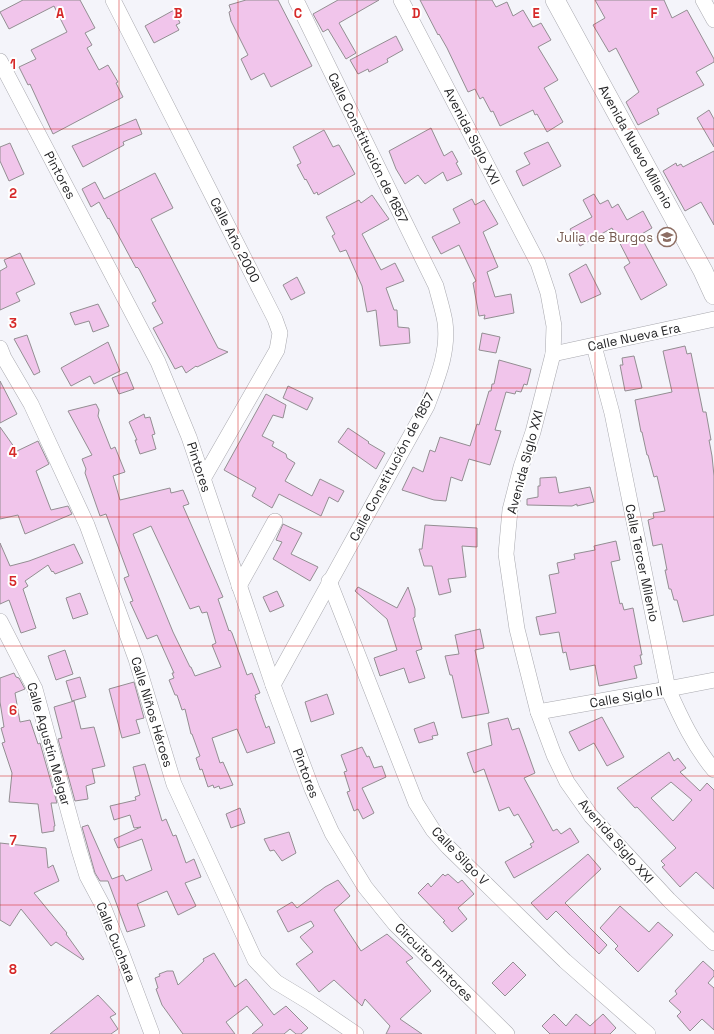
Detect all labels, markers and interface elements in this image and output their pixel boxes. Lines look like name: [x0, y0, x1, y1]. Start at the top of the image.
text: A: [56, 5, 65, 22]
text: B: [174, 5, 183, 22]
text: C: [294, 5, 302, 22]
text: D: [412, 5, 421, 22]
text: E: [532, 5, 540, 22]
text: F: [651, 5, 658, 22]
text: 1: [10, 56, 16, 73]
street label: Calle Constitución de 1857: [324, 70, 412, 226]
street label: Avenida Nuevo Milenio: [595, 82, 677, 212]
street label: Avenida Siglo XXI: [440, 85, 504, 187]
street label: Pintores: [40, 148, 80, 202]
text: 2: [9, 185, 17, 202]
street label: Calle Año 2000: [206, 195, 264, 285]
school or university icon: Julia de Burgos: [656, 226, 678, 248]
place label: Julia de Burgos: [557, 229, 653, 246]
text: 3: [9, 315, 17, 332]
street label: Calle Nueva Era: [586, 319, 682, 355]
street label: Calle Constitución de 1857: [346, 390, 438, 544]
street label: Avenida Siglo XXI: [503, 408, 547, 516]
street label: Pintores: [183, 440, 215, 494]
text: 4: [9, 444, 17, 461]
street label: Calle Tercer Milenio: [621, 503, 663, 623]
text: 5: [9, 573, 17, 590]
street label: Calle Niños Héroes: [127, 655, 177, 769]
street label: Calle Agustín Melgar: [23, 680, 75, 808]
street label: Calle Siglo II: [588, 682, 664, 712]
text: 6: [9, 702, 17, 719]
street label: Pintores: [289, 746, 323, 800]
street label: Avenida Siglo XXI: [575, 795, 657, 887]
street label: Calle Silgo V: [428, 823, 492, 889]
text: 7: [9, 832, 17, 849]
street label: Calle Cuchara: [92, 899, 140, 985]
street label: Circuito Pintores: [391, 919, 477, 1005]
text: 8: [9, 961, 17, 978]

